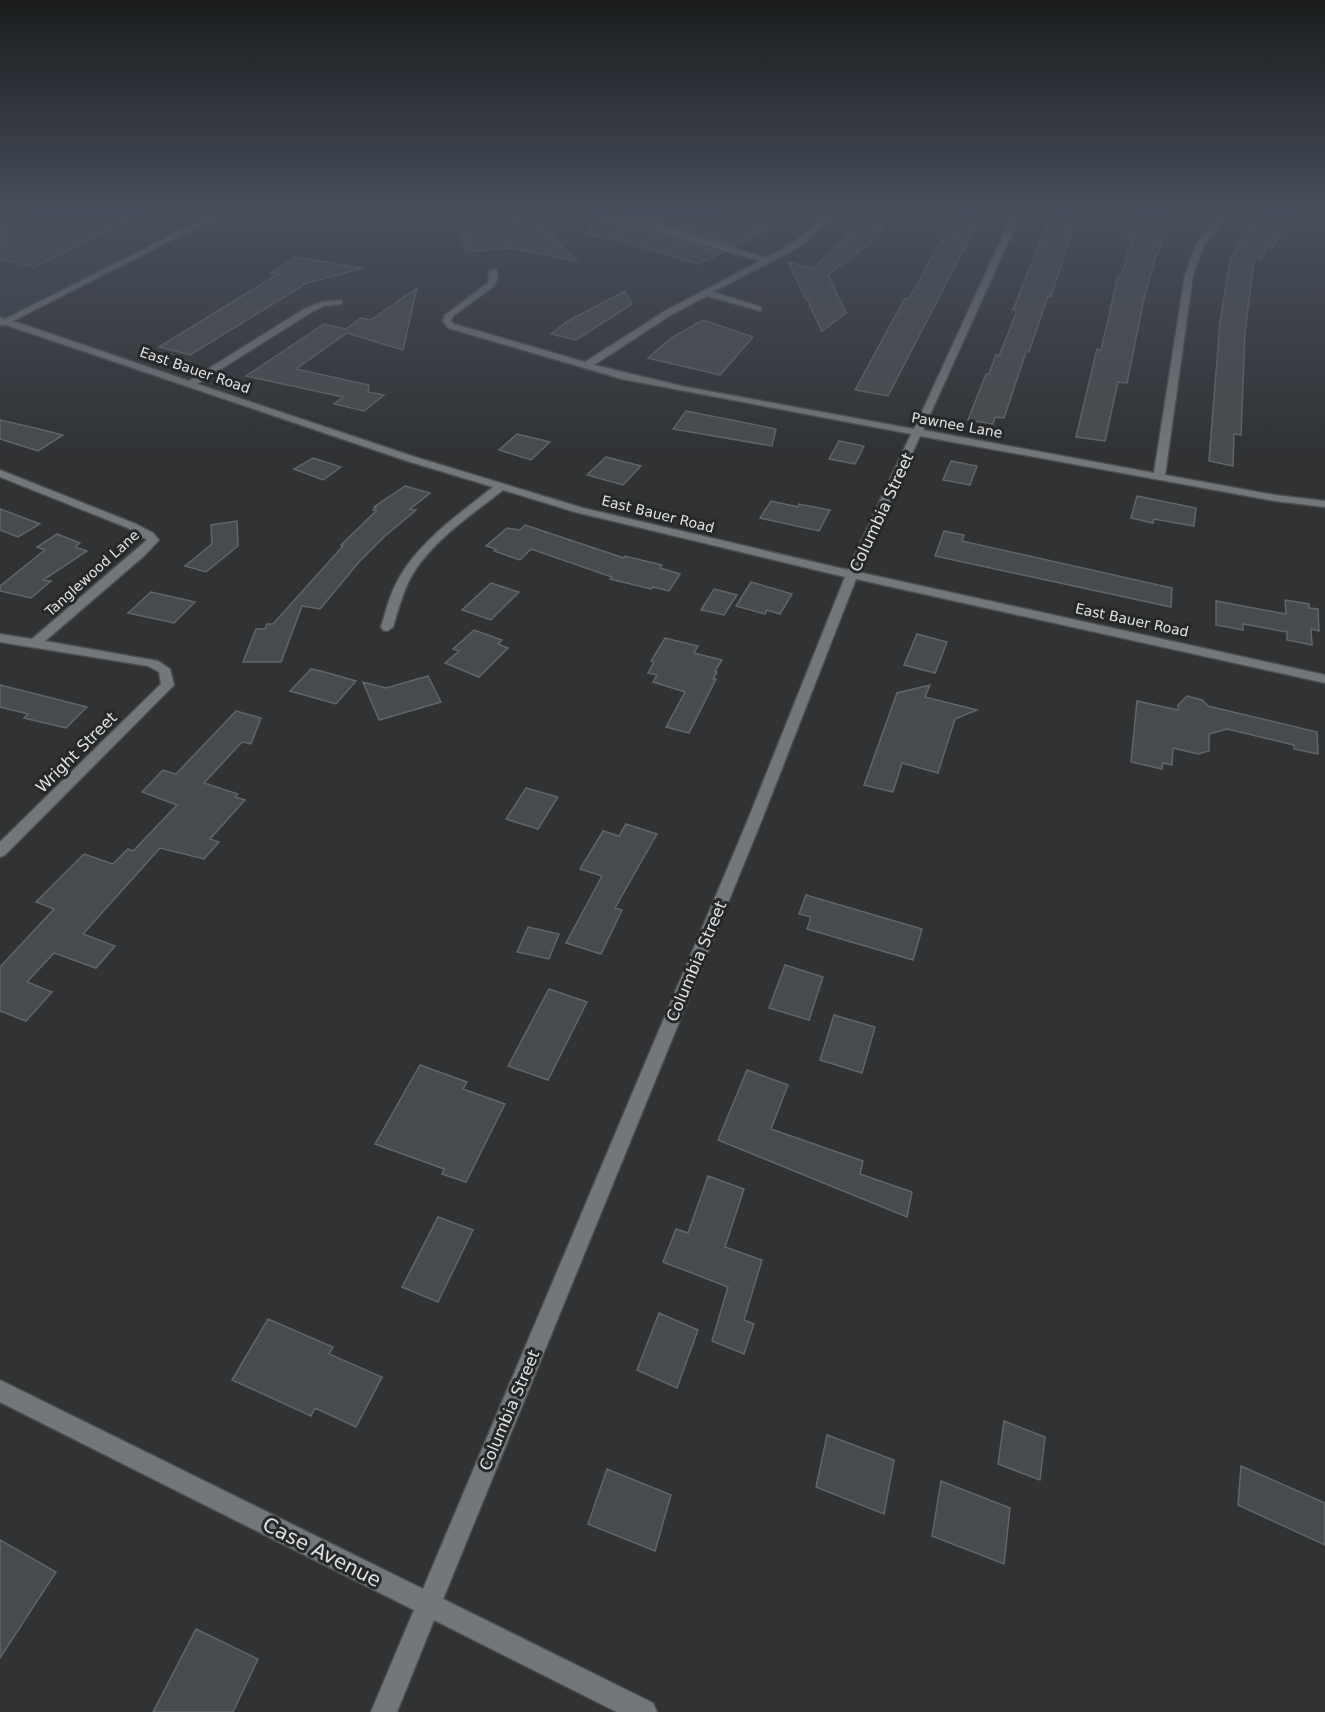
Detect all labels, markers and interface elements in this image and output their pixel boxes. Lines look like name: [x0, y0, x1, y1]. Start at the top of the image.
street label: East Bauer Road: [138, 344, 252, 396]
street label: Pawnee Lane: [910, 409, 1004, 441]
street label: Columbia Street: [846, 450, 917, 575]
street label: East Bauer Road: [600, 492, 716, 536]
street label: Tanglewood Lane: [41, 527, 142, 620]
street label: East Bauer Road: [1074, 600, 1190, 640]
street label: Wright Street: [32, 708, 121, 797]
street label: Columbia Street: [662, 898, 730, 1024]
street label: Columbia Street: [475, 1347, 543, 1473]
street label: Case Avenue: [259, 1512, 385, 1592]

